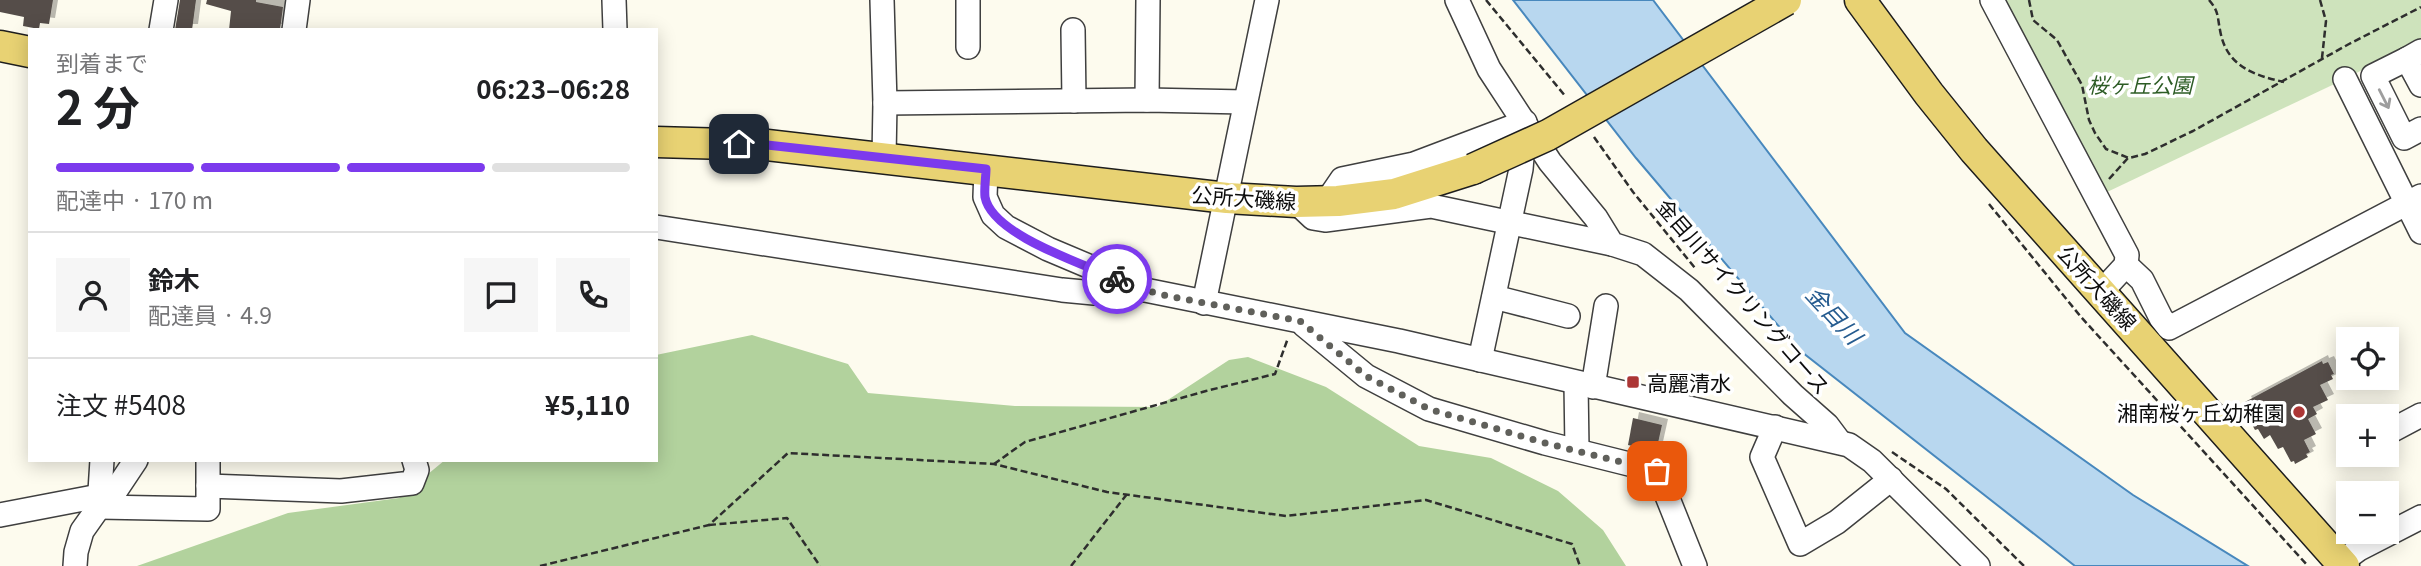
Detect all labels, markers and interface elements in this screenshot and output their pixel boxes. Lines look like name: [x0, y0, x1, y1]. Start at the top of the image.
text: 到着まで: [56, 45, 148, 79]
text: 06:23–06:28: [476, 69, 630, 106]
park label: 桜ヶ丘公園: [2088, 69, 2195, 99]
text: 2 分: [56, 72, 140, 138]
one-way arrow: [2377, 88, 2391, 109]
pin: [709, 114, 769, 174]
icon: home: [720, 125, 758, 163]
street label: 公所大磯線: [1191, 178, 1297, 216]
text: 配達中 · 170 m: [56, 182, 213, 216]
street label: 金目川サイクリングコース: [1652, 193, 1836, 399]
street label: 公所大磯線: [2052, 238, 2144, 336]
courier: [1082, 244, 1152, 314]
button: person: [56, 258, 130, 332]
button: chat: [464, 258, 538, 332]
button: phone: [556, 258, 630, 332]
text: 鈴木: [148, 260, 200, 297]
icon: bike: [1098, 260, 1136, 298]
water label: 金目川: [1801, 279, 1869, 349]
text: 配達員 · 4.9: [148, 297, 272, 331]
map controls: [2336, 327, 2399, 544]
button: locate: [2336, 327, 2399, 390]
place label: 高麗清水: [1647, 367, 1731, 397]
marker: 高麗清水: [1625, 374, 1641, 390]
text: 注文 #5408: [56, 385, 186, 422]
text: ¥5,110: [545, 385, 630, 422]
place label: 湘南桜ヶ丘幼稚園: [2117, 397, 2285, 427]
marker: 湘南桜ヶ丘幼稚園: [2291, 404, 2307, 420]
button: +: [2336, 404, 2399, 467]
pin: [1627, 441, 1687, 501]
icon: bag: [1638, 452, 1676, 490]
button: −: [2336, 481, 2399, 544]

